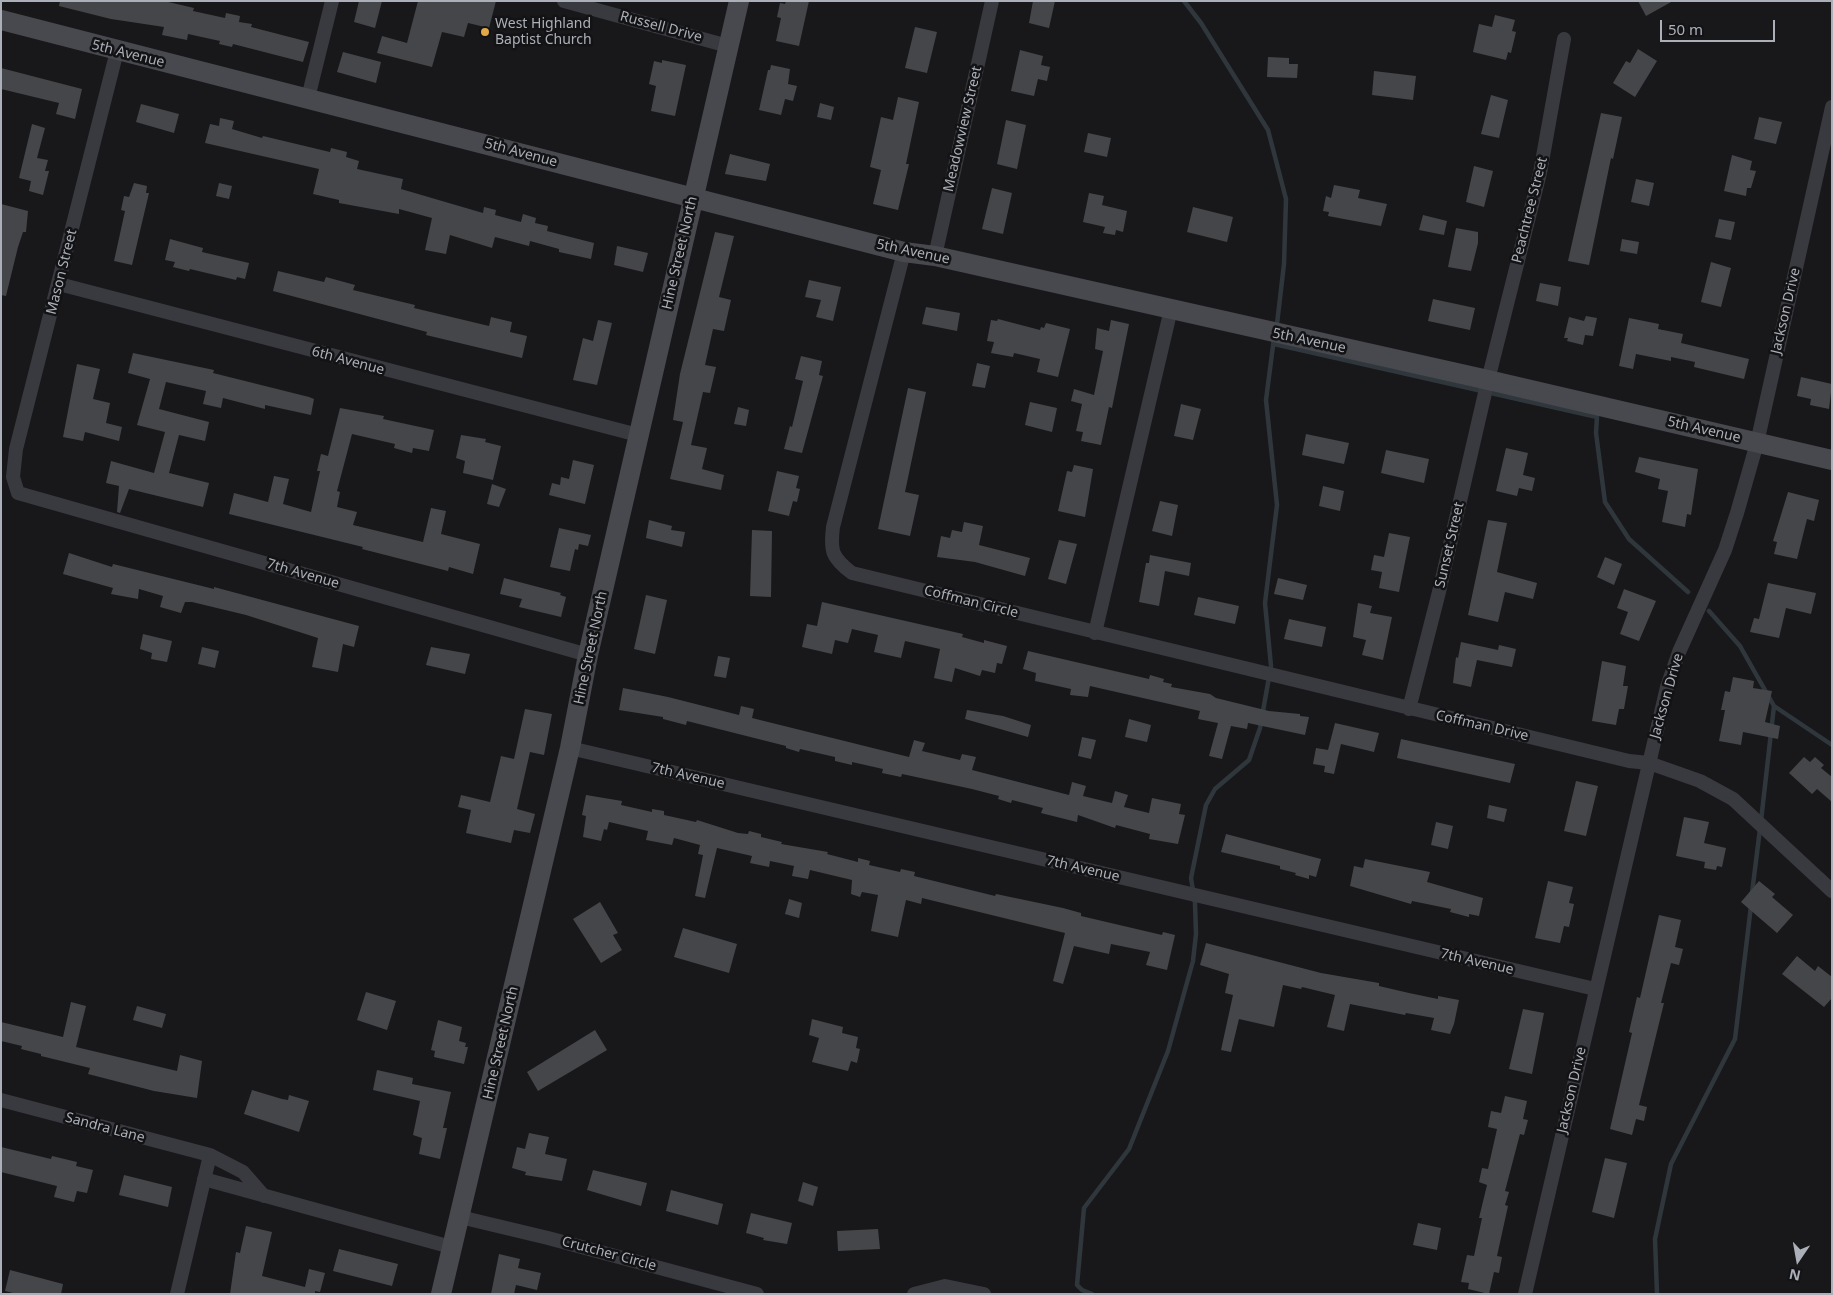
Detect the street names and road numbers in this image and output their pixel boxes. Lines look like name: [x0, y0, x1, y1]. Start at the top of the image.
street label: Russell Drive: [618, 8, 704, 46]
street label: 5th Avenue: [90, 37, 166, 71]
street label: Meadowview Street: [940, 65, 986, 193]
street label: 5th Avenue: [483, 135, 559, 171]
street label: Peachtree Street: [1509, 155, 1551, 265]
street label: Hine Street North: [659, 195, 701, 311]
street label: Mason Street: [43, 228, 81, 316]
street label: 5th Avenue: [875, 236, 951, 268]
street label: Jackson Drive: [1768, 266, 1804, 356]
street label: 5th Avenue: [1271, 325, 1347, 357]
street label: 6th Avenue: [310, 343, 386, 379]
street label: 5th Avenue: [1666, 413, 1742, 447]
street label: Sunset Street: [1432, 501, 1468, 589]
street label: 7th Avenue: [265, 556, 341, 592]
street label: Coffman Circle: [922, 582, 1020, 622]
street label: Hine Street North: [571, 590, 611, 706]
street label: Jackson Drive: [1647, 651, 1687, 741]
street label: Coffman Drive: [1434, 707, 1530, 745]
street label: 7th Avenue: [650, 759, 726, 793]
street label: 7th Avenue: [1045, 852, 1121, 886]
street label: 7th Avenue: [1439, 945, 1515, 979]
street label: Hine Street North: [480, 985, 522, 1101]
street label: Jackson Drive: [1554, 1045, 1590, 1135]
street label: Sandra Lane: [63, 1109, 147, 1147]
street label: Crutcher Circle: [560, 1233, 658, 1275]

